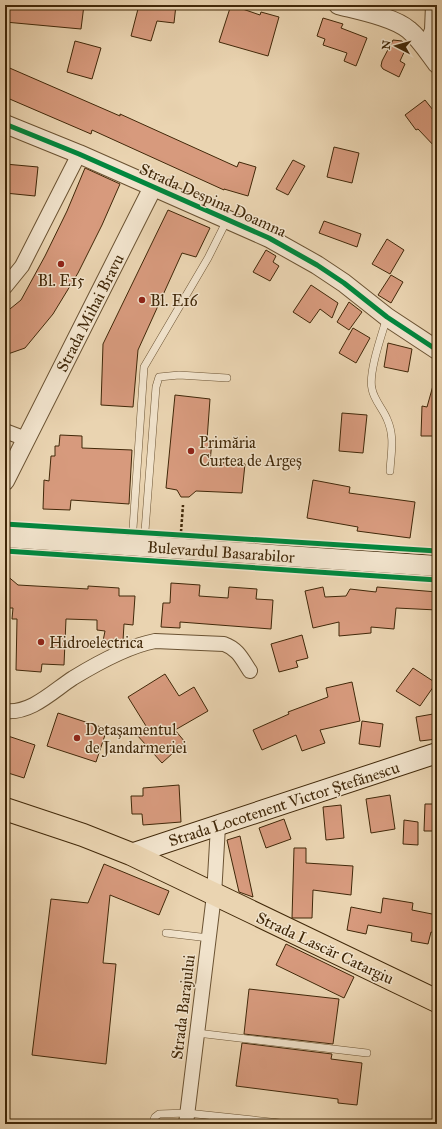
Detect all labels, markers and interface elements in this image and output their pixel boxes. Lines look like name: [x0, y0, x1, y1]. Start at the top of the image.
north arrow: [376, 26, 416, 66]
text: N: [380, 39, 394, 50]
street label: Strada Despina Doamna: [137, 159, 290, 241]
street label: Strada Mihai Bravu: [52, 251, 128, 375]
marker: Bl. E15: [56, 259, 66, 269]
place label: Bl. E15: [38, 271, 85, 290]
place label: Bl. E16: [150, 291, 198, 310]
marker: Bl. E16: [137, 295, 147, 305]
place label: Primăria Curtea de Argeș: [199, 433, 302, 471]
marker: Primăria Curtea de Argeș: [186, 446, 196, 456]
street label: Bulevardul Basarabilor: [147, 537, 295, 567]
place label: Hidroelectrica: [49, 633, 143, 652]
marker: Hidroelectrica: [36, 637, 46, 647]
place label: Detașamentul de Jandarmeriei: [85, 720, 187, 758]
marker: Detașamentul de Jandarmeriei: [72, 733, 82, 743]
street label: Strada Locotenent Victor Ștefănescu: [166, 757, 402, 850]
street label: Strada Lascăr Catargiu: [253, 908, 397, 989]
street label: Strada Barajului: [167, 953, 199, 1061]

